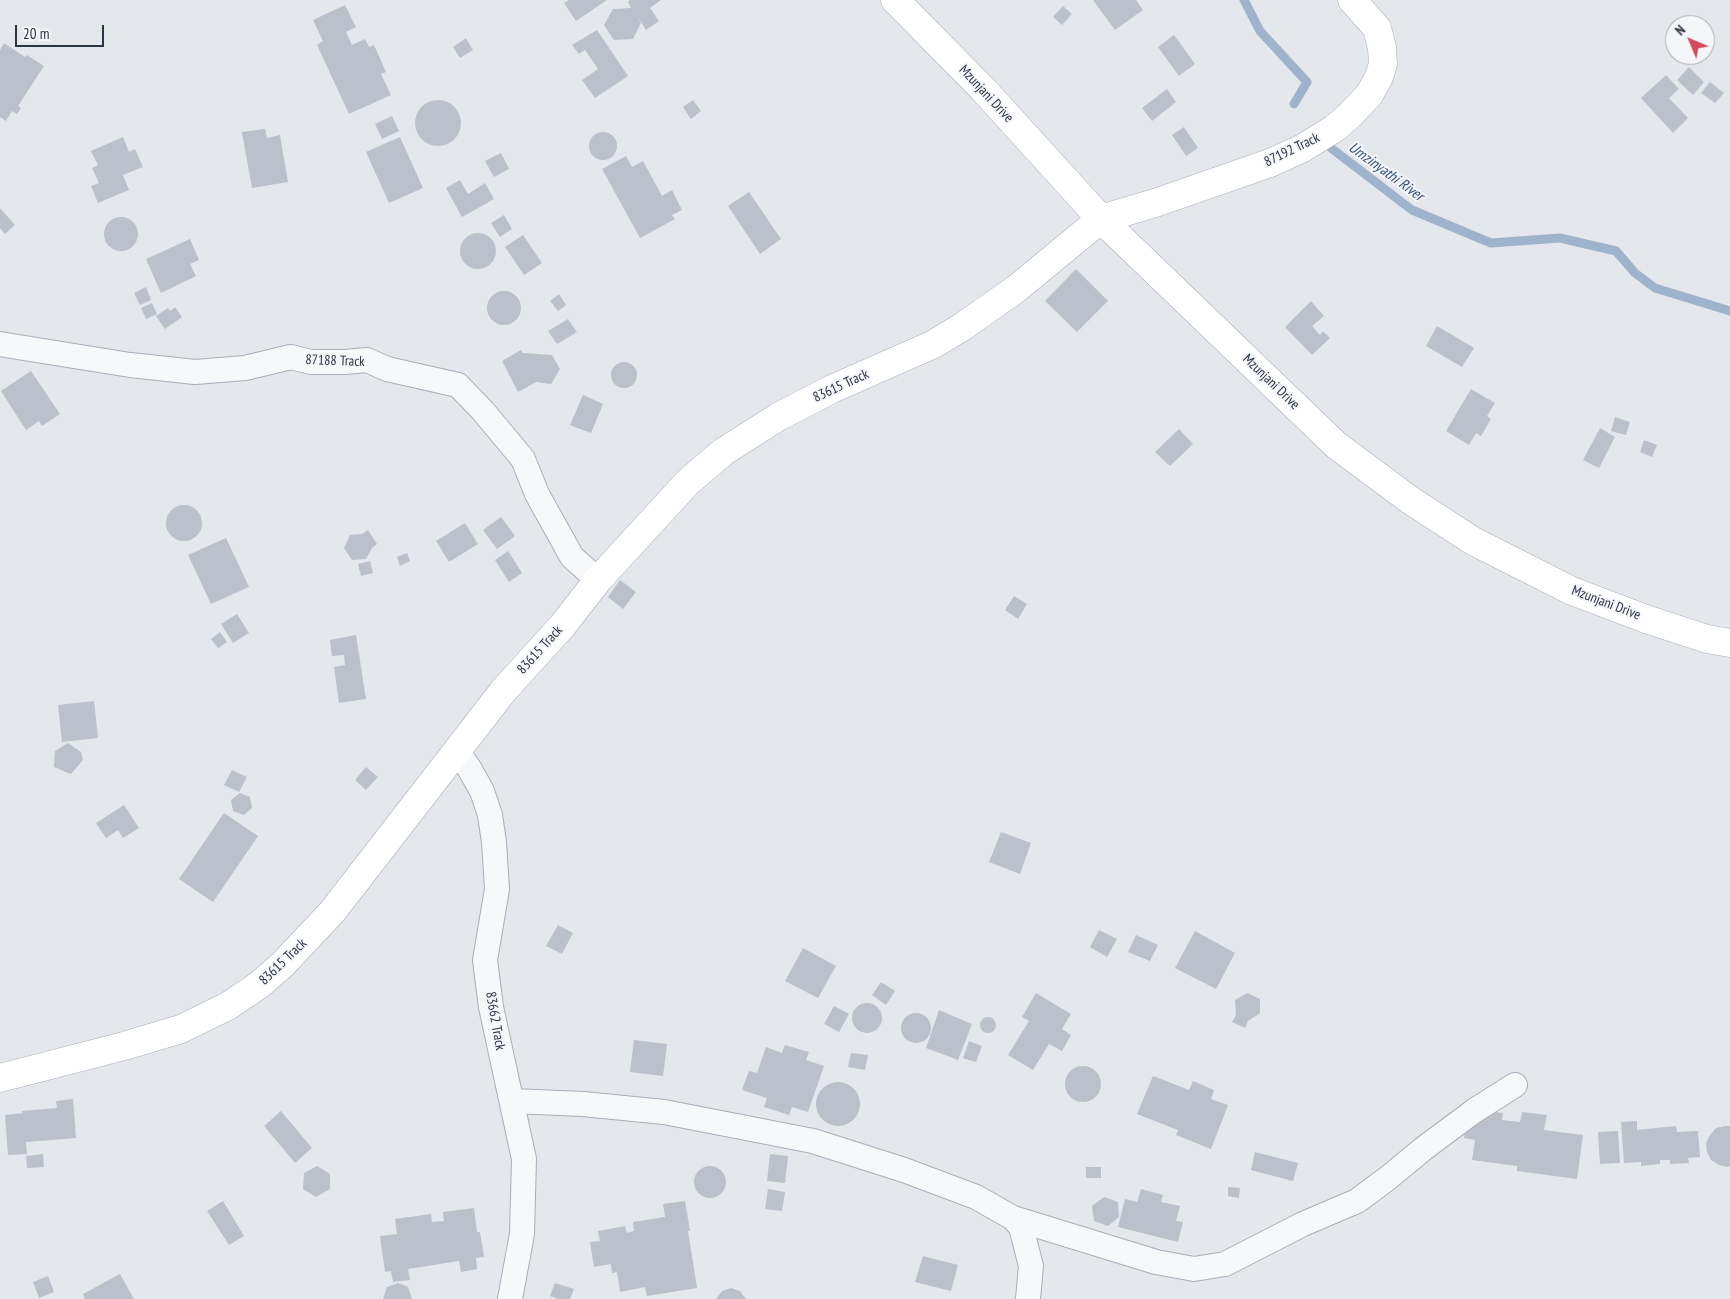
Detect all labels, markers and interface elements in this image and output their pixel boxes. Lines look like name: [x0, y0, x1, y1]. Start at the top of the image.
scale bar: [18, 15, 106, 47]
north arrow: [1665, 15, 1715, 65]
text: N: [1671, 21, 1689, 39]
text: 20 m: [23, 24, 49, 43]
street label: Mzunjani Drive: [955, 62, 1017, 126]
street label: 87192 Track: [1262, 129, 1322, 171]
water label: Umzinyathi River: [1345, 139, 1427, 205]
street label: Mzunjani Drive: [1239, 351, 1303, 413]
street label: 87188 Track: [305, 352, 365, 370]
street label: 83615 Track: [811, 366, 871, 406]
street label: Mzunjani Drive: [1569, 582, 1643, 624]
street label: 83615 Track: [514, 622, 566, 678]
street label: 83615 Track: [256, 935, 310, 989]
street label: 83662 Track: [482, 990, 508, 1052]

